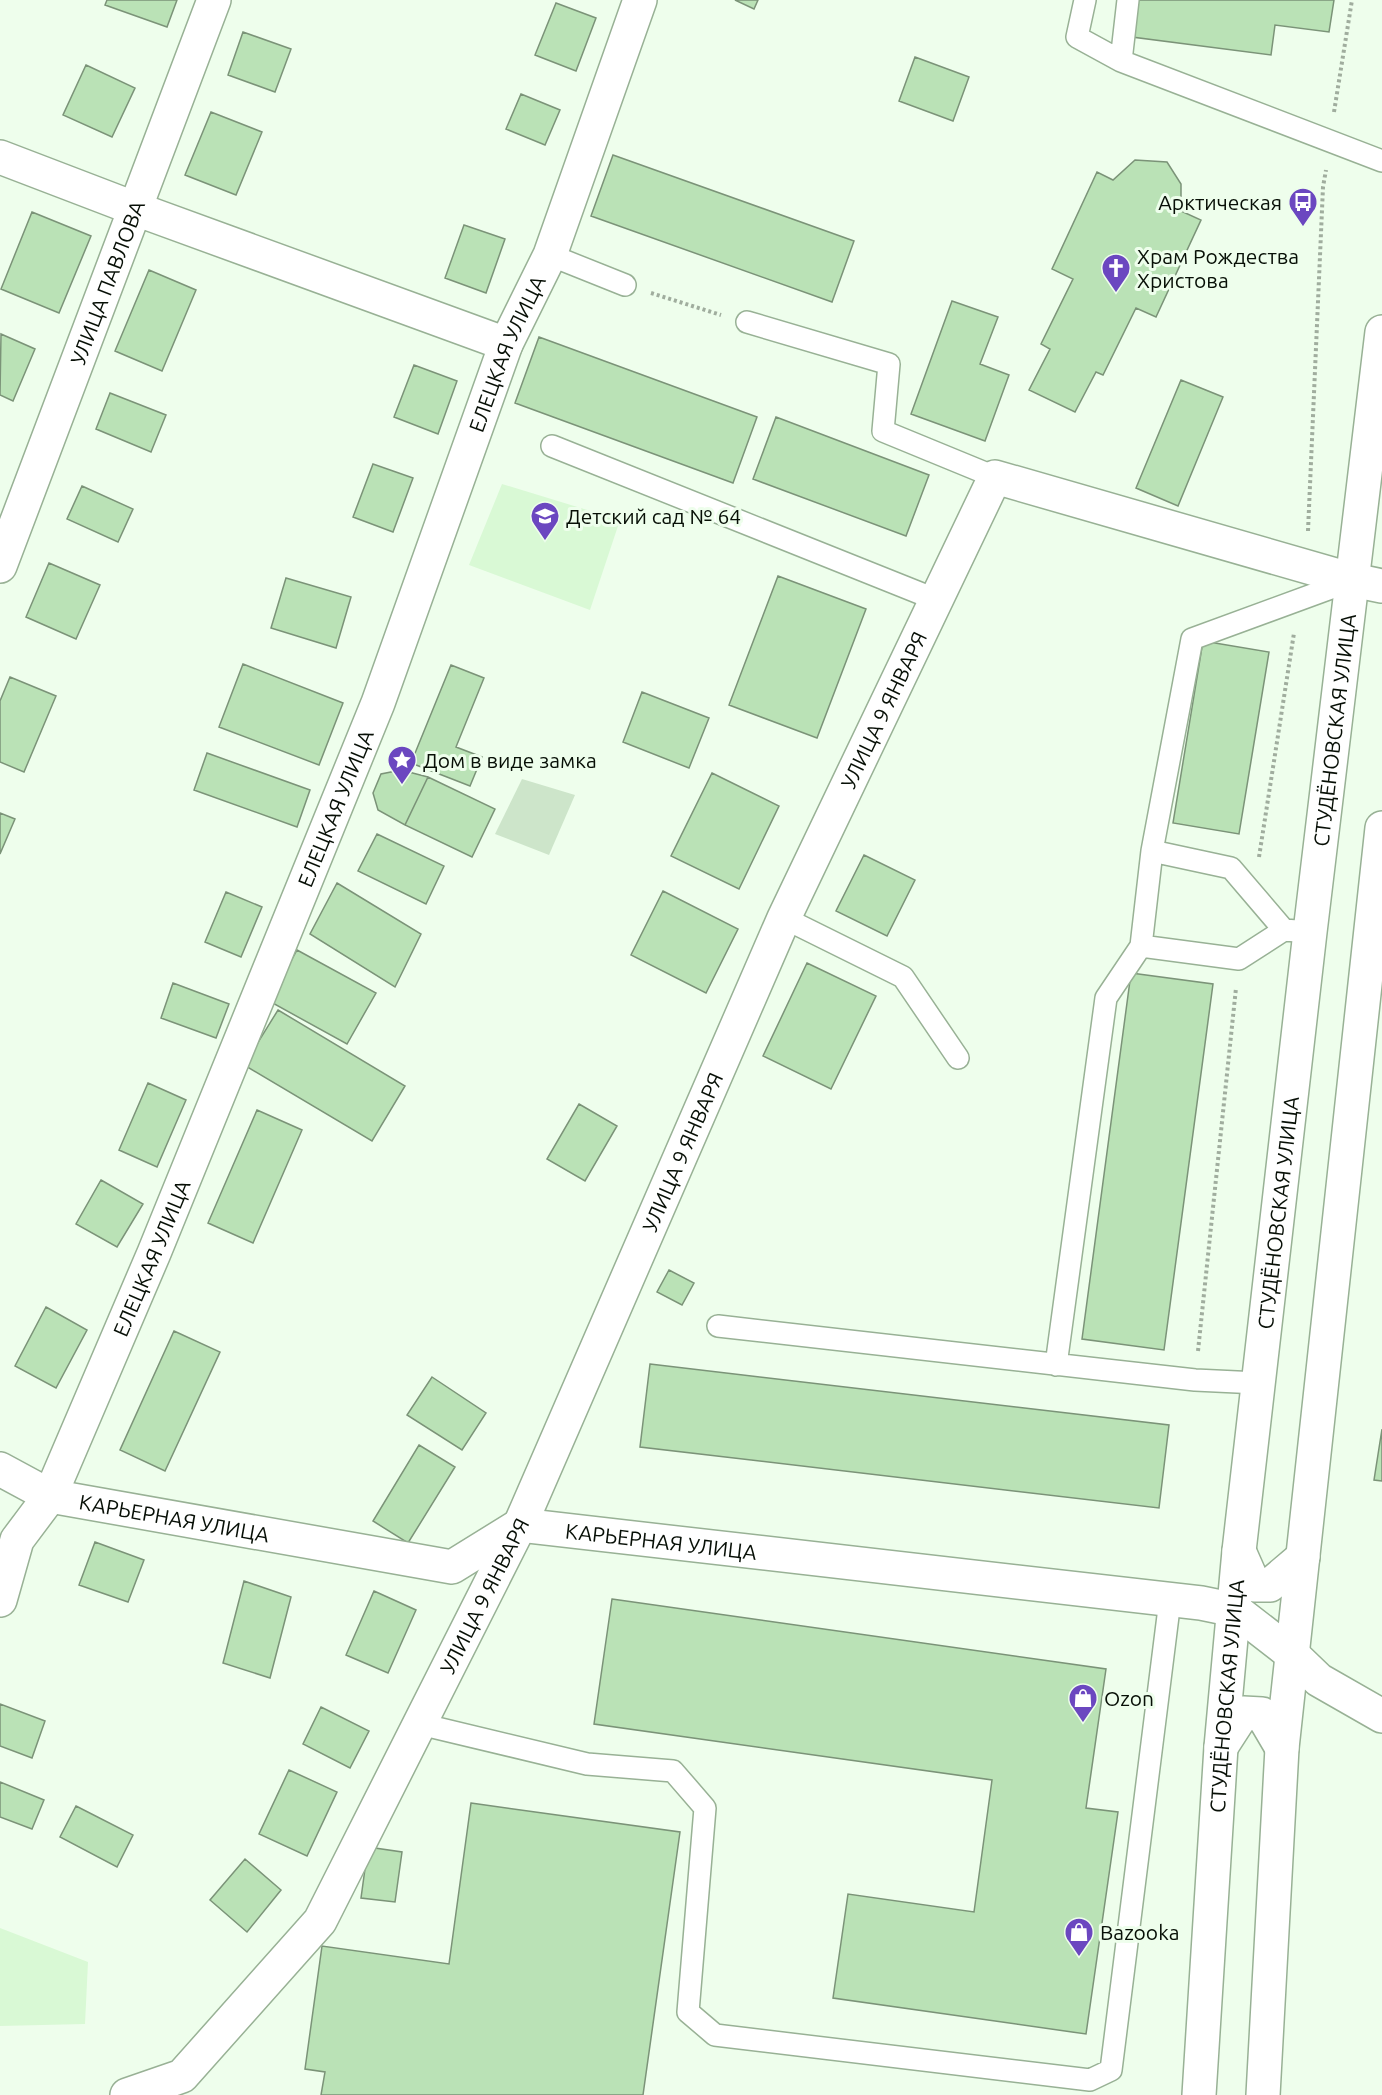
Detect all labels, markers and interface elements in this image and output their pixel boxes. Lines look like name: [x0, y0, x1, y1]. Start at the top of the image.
bus stop icon: Арктическая: [1287, 186, 1319, 228]
place label: Арктическая: [1158, 190, 1282, 214]
street label: УЛИЦА ПАВЛОВА: [65, 197, 149, 368]
place label: Храм Рождества Христова: [1137, 244, 1299, 292]
church icon: Храм Рождества Христова: [1100, 252, 1132, 294]
street label: ЕЛЕЦКАЯ УЛИЦА: [464, 271, 550, 435]
school or university icon: Детский сад № 64: [529, 500, 561, 542]
place label: Детский сад № 64: [566, 504, 741, 528]
street label: СТУДЁНОВСКАЯ УЛИЦА: [1308, 612, 1360, 848]
street label: УЛИЦА 9 ЯНВАРЯ: [836, 628, 931, 792]
street label: ЕЛЕЦКАЯ УЛИЦА: [292, 726, 378, 890]
place icon: Дом в виде замка: [386, 744, 418, 786]
place label: Дом в виде замка: [423, 748, 597, 772]
street label: УЛИЦА 9 ЯНВАРЯ: [637, 1069, 727, 1235]
street label: СТУДЁНОВСКАЯ УЛИЦА: [1253, 1095, 1303, 1330]
street label: ЕЛЕЦКАЯ УЛИЦА: [108, 1176, 195, 1340]
street label: КАРЬЕРНАЯ УЛИЦА: [77, 1489, 271, 1547]
street label: УЛИЦА 9 ЯНВАРЯ: [435, 1514, 534, 1678]
street label: КАРЬЕРНАЯ УЛИЦА: [564, 1518, 758, 1564]
street label: СТУДЁНОВСКАЯ УЛИЦА: [1205, 1578, 1248, 1813]
shop icon: Ozon: [1067, 1682, 1099, 1724]
place label: Ozon: [1104, 1686, 1154, 1710]
shop icon: Bazooka: [1063, 1916, 1095, 1958]
place label: Bazooka: [1100, 1920, 1180, 1944]

